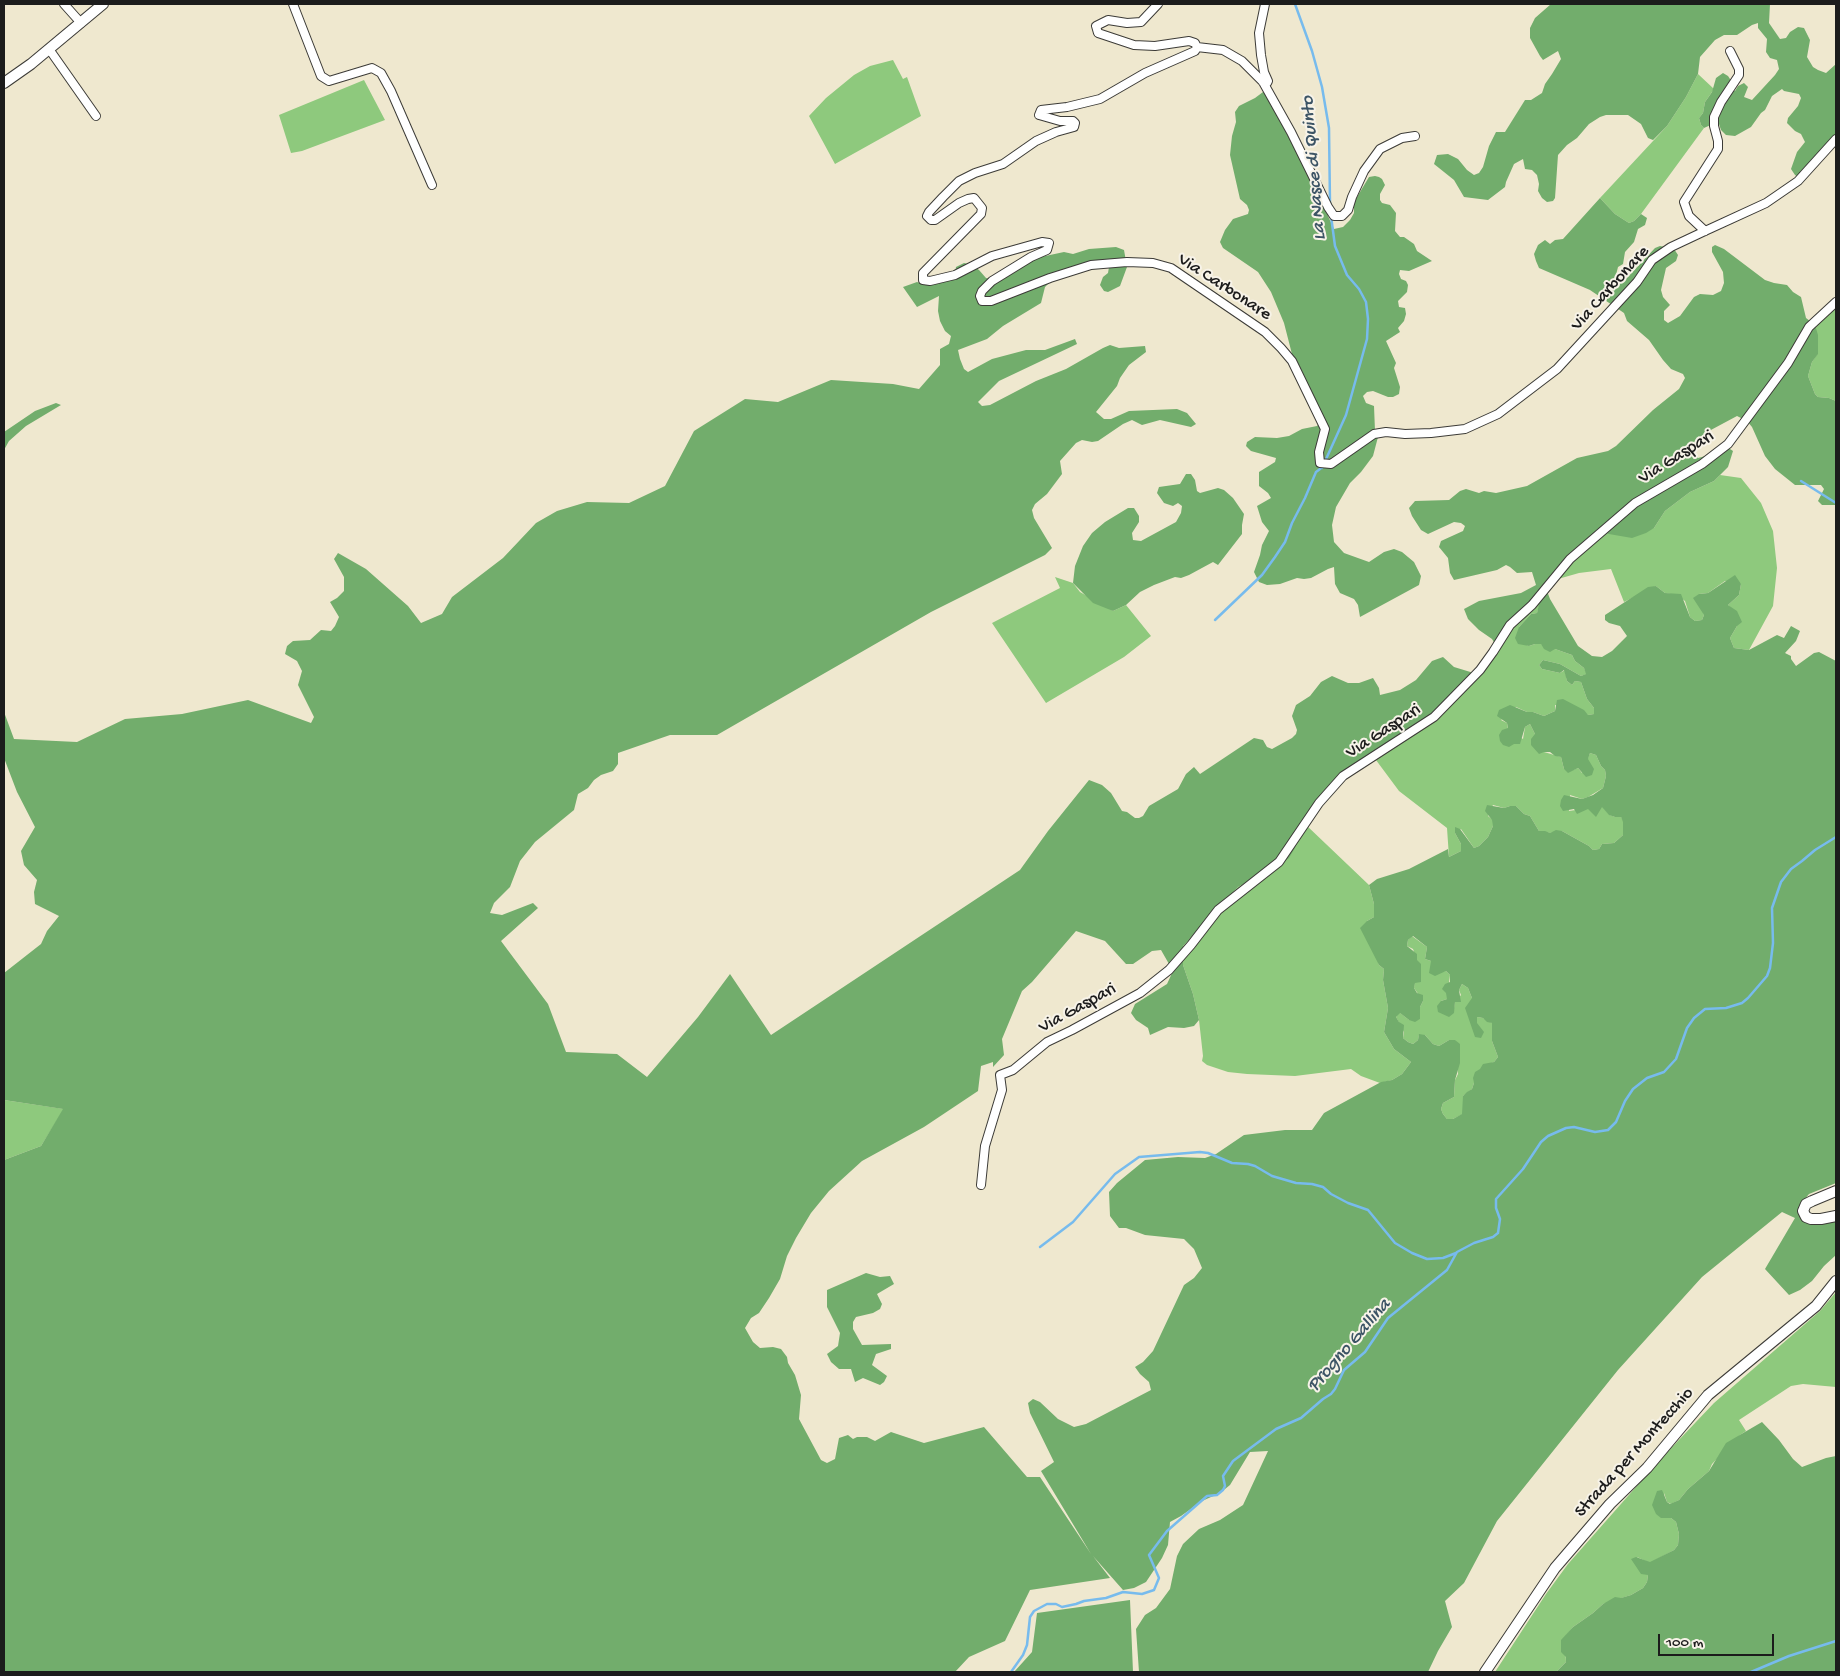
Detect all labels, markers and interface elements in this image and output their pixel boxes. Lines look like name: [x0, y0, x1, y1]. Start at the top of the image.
water label: La Nasce di Quinto: [1297, 95, 1333, 241]
street label: Via Carbonare: [1567, 242, 1655, 336]
street label: Via Carbonare: [1173, 250, 1275, 326]
street label: Via Gaspari: [1635, 426, 1719, 490]
street label: Via Gaspari: [1342, 700, 1426, 764]
street label: Via Gaspari: [1035, 979, 1121, 1039]
water label: Progno Gallina: [1303, 1295, 1397, 1397]
street label: Strada per Montecchio: [1571, 1383, 1699, 1523]
scale bar: [1660, 1624, 1776, 1656]
text: 100 m: [1666, 1634, 1703, 1652]

